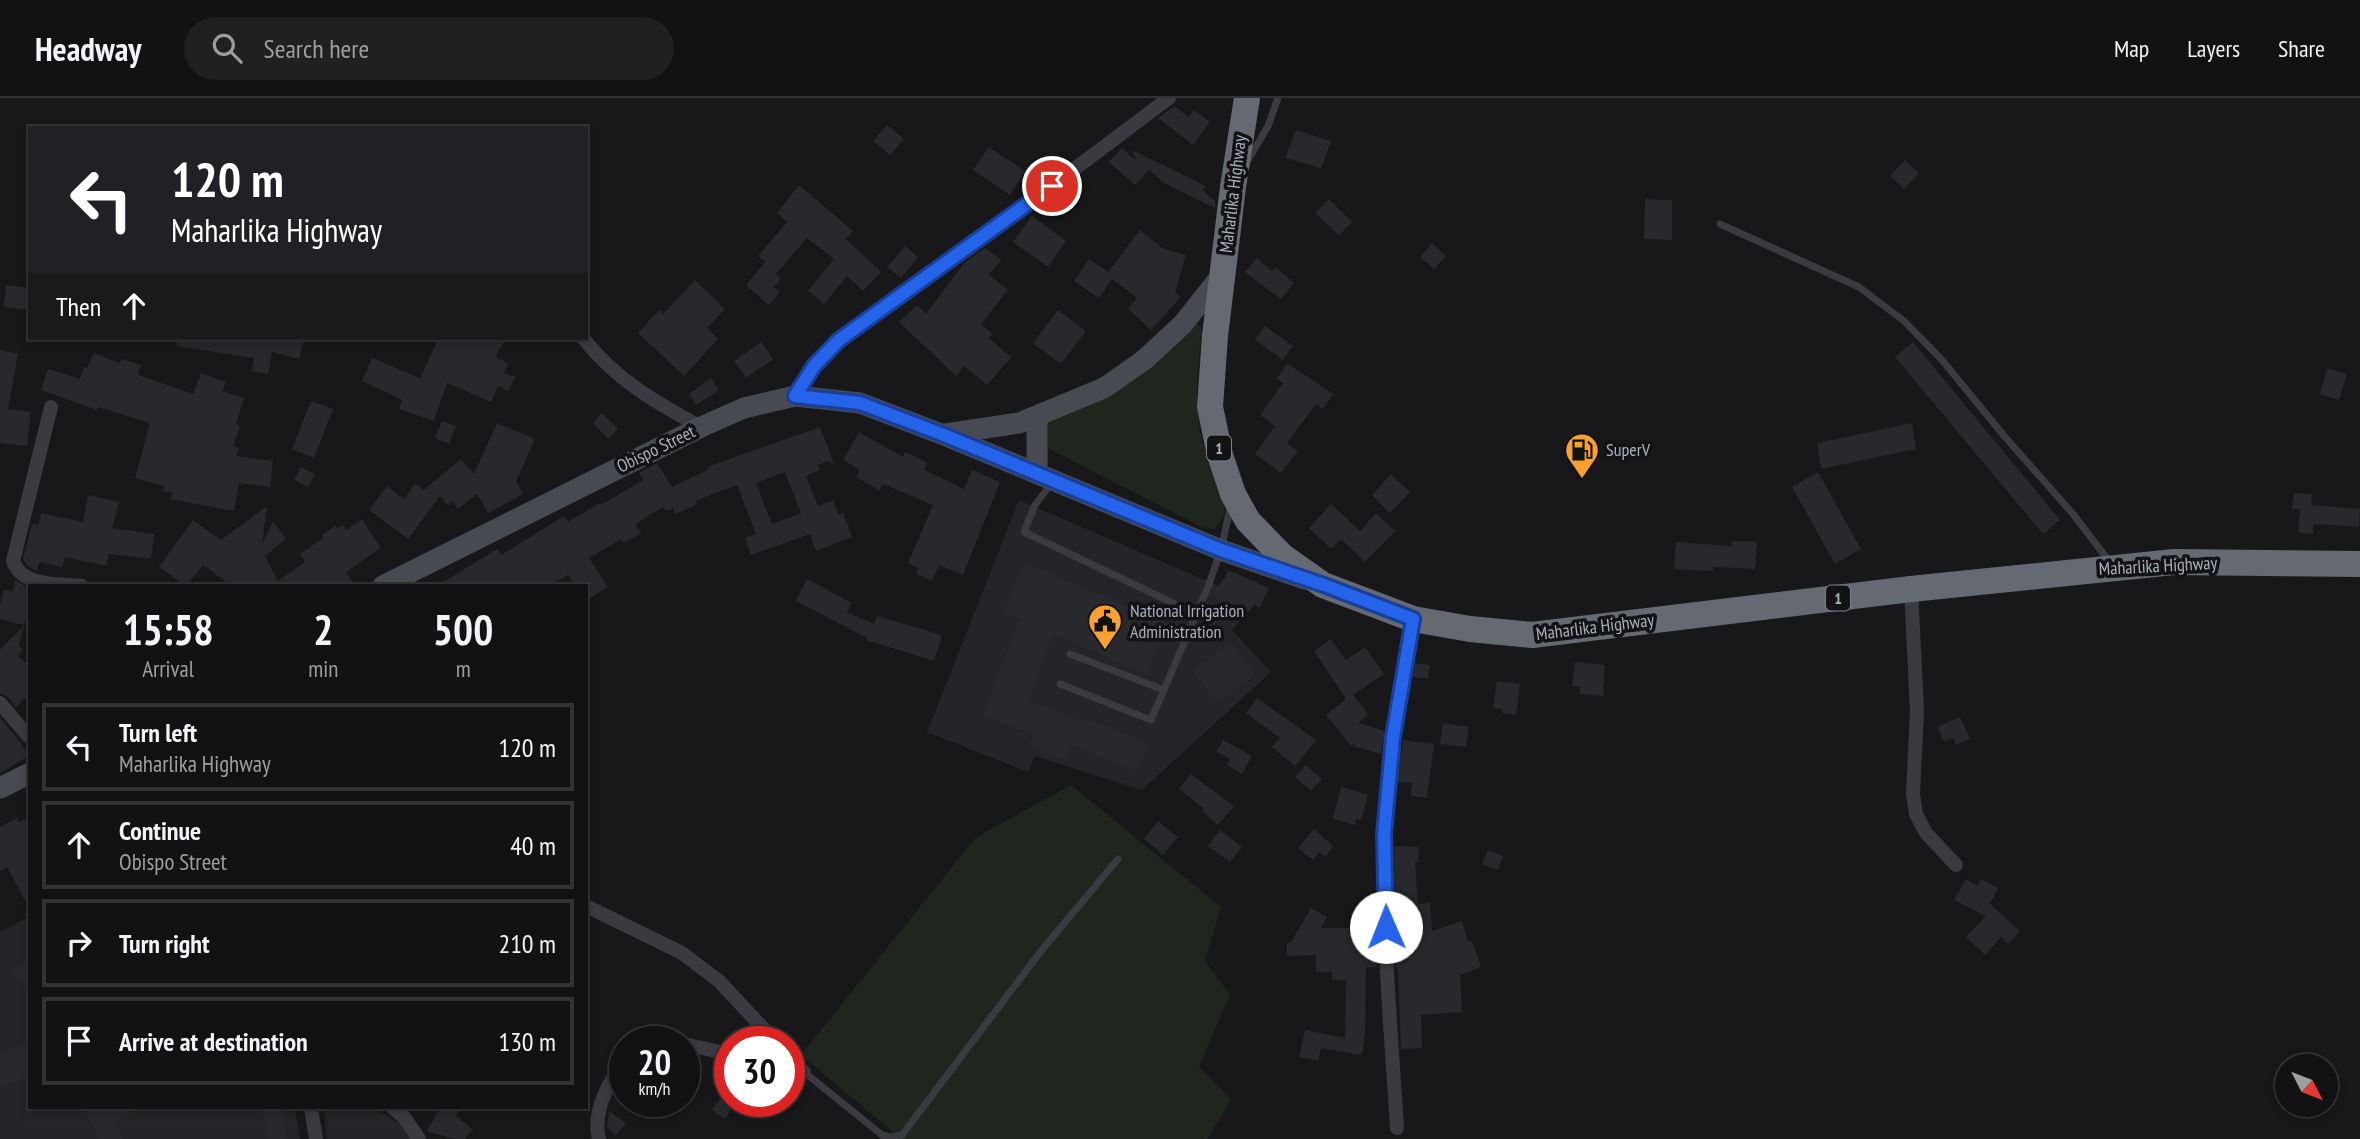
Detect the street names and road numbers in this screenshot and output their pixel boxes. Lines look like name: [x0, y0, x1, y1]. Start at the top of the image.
street label: Maharlika Highway: [1214, 133, 1251, 254]
street label: Obispo Street: [613, 420, 699, 477]
road number: 1: [1207, 436, 1231, 460]
street label: Maharlika Highway: [2098, 551, 2218, 580]
road number: 1: [1826, 586, 1850, 610]
street label: Maharlika Highway: [1535, 608, 1655, 645]

